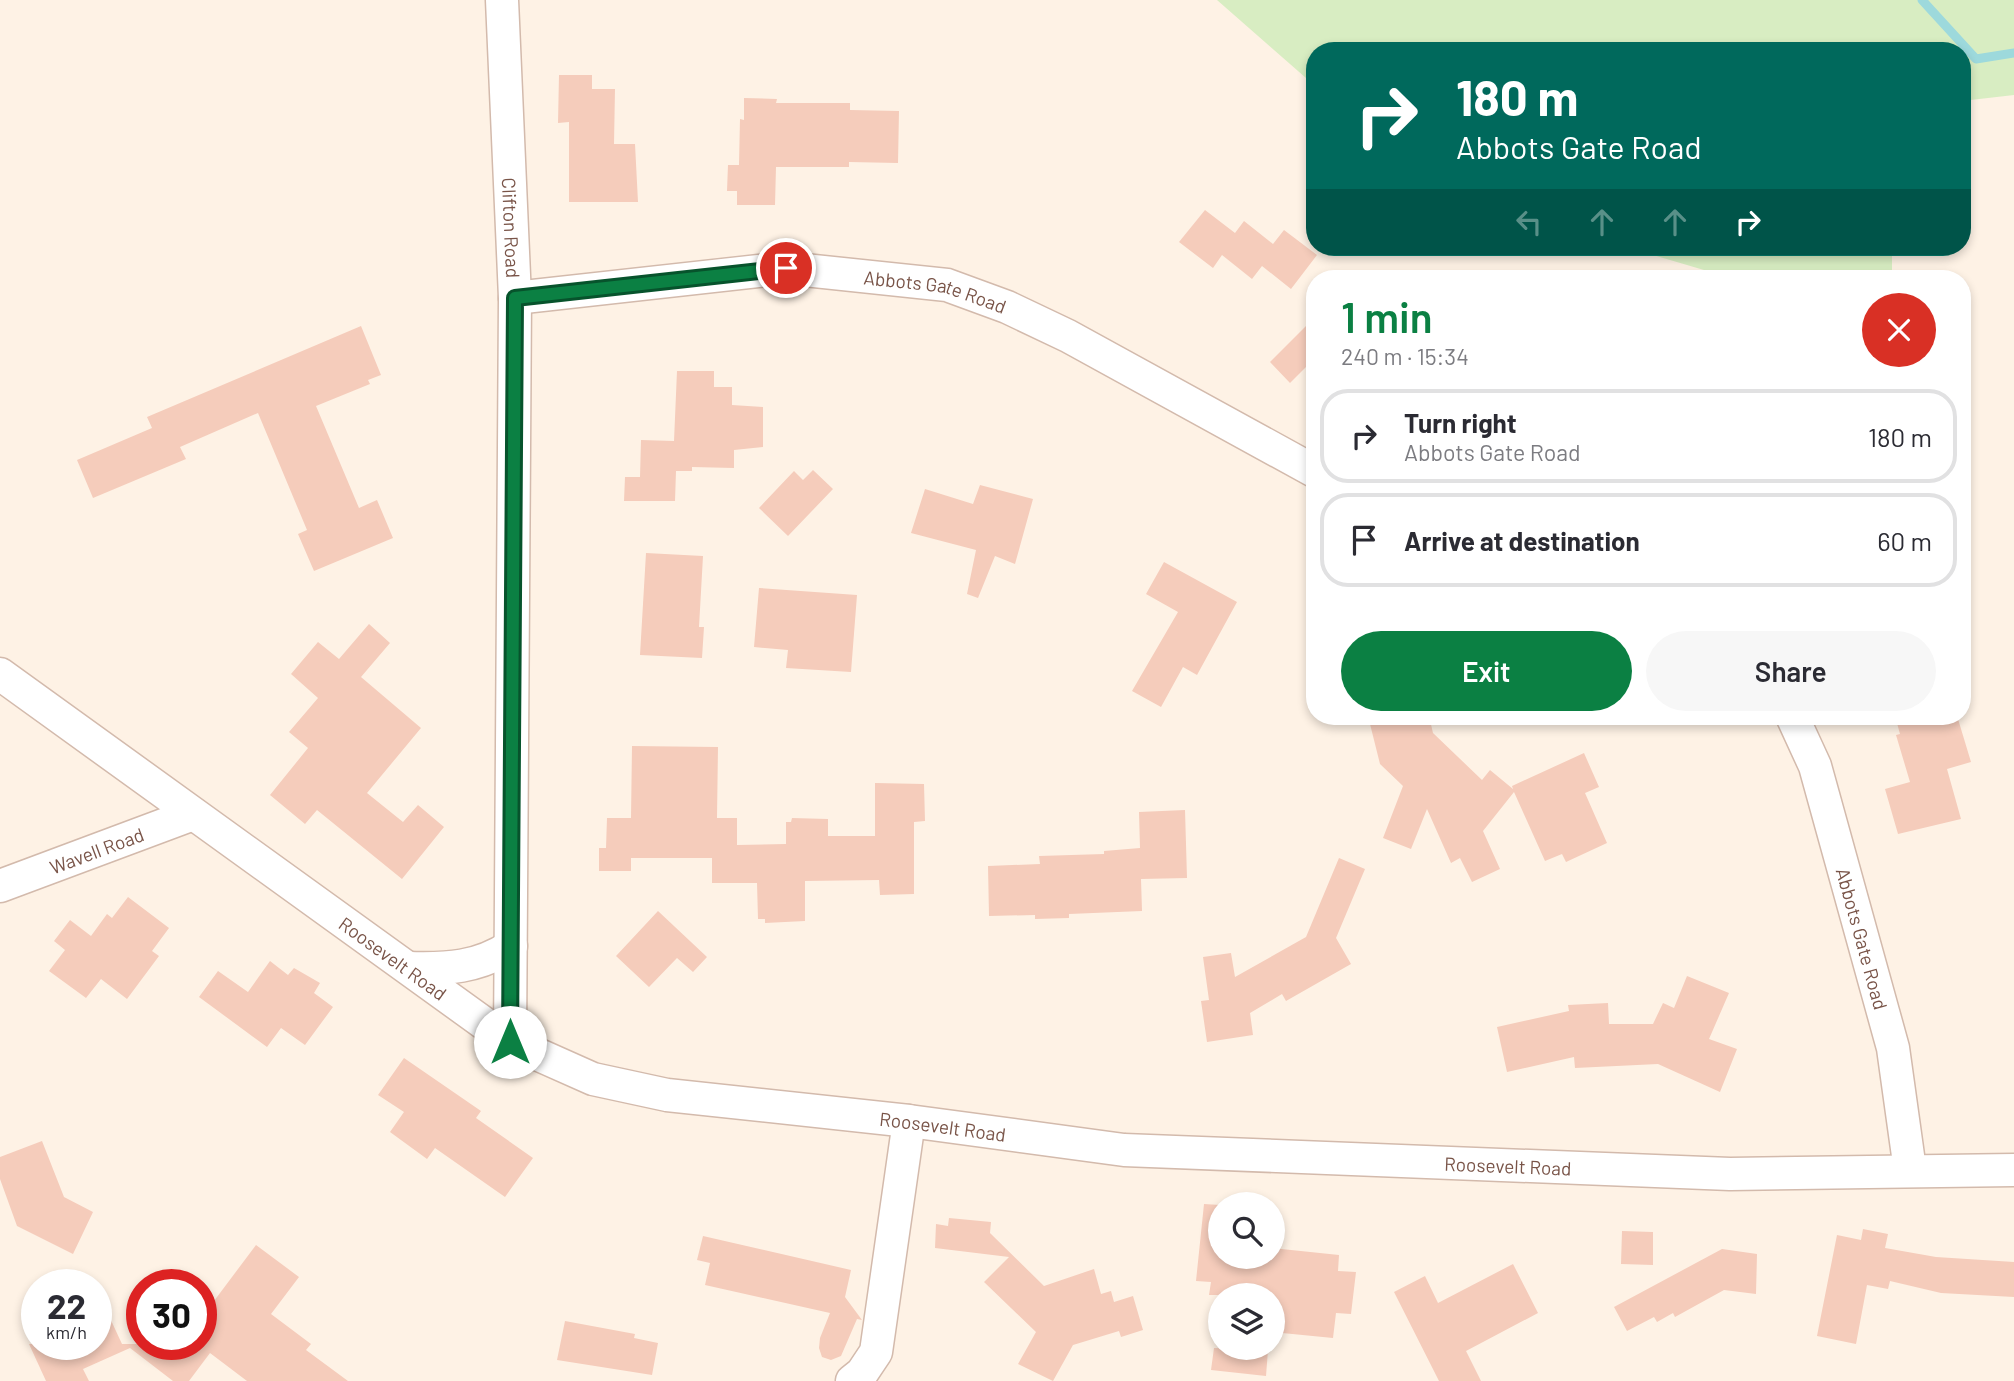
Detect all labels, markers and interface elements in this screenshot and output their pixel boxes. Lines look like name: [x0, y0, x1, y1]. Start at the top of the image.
text: 180 m: [1456, 67, 1579, 126]
icon: right: [1341, 70, 1432, 161]
text: Abbots Gate Road: [1456, 127, 1702, 165]
street label: Clifton Road: [498, 177, 526, 279]
icon: left: [1510, 203, 1548, 241]
icon: ahead: [1583, 203, 1621, 241]
icon: ahead: [1656, 203, 1694, 241]
icon: right: [1729, 203, 1767, 241]
pin: [756, 238, 816, 298]
icon: arrive: [767, 249, 805, 287]
street label: Abbots Gate Road: [863, 265, 1010, 317]
text: 1 min: [1341, 291, 1433, 341]
button: close: [1862, 293, 1936, 367]
text: 240 m · 15:34: [1341, 342, 1469, 370]
text: Turn right: [1404, 407, 1517, 438]
icon: right: [1345, 417, 1383, 455]
text: 180 m: [1868, 421, 1932, 452]
text: Abbots Gate Road: [1404, 438, 1581, 466]
icon: arrive: [1345, 521, 1383, 559]
text: Arrive at destination: [1404, 525, 1640, 556]
text: 60 m: [1877, 525, 1932, 556]
button: Exit: [1341, 631, 1632, 711]
button: Share: [1646, 631, 1936, 711]
street label: Wavell Road: [46, 822, 147, 878]
street label: Abbots Gate Road: [1832, 865, 1893, 1012]
street label: Roosevelt Road: [335, 911, 452, 1004]
position arrow: [473, 1005, 547, 1079]
street label: Roosevelt Road: [878, 1106, 1007, 1145]
street label: Roosevelt Road: [1444, 1151, 1572, 1179]
map controls: [1208, 1192, 1285, 1360]
button: search: [1208, 1192, 1285, 1269]
speed limit sign: 30: [126, 1269, 217, 1360]
button: layers: [1208, 1283, 1285, 1360]
text: 22: [47, 1284, 86, 1326]
text: km/h: [46, 1321, 87, 1343]

